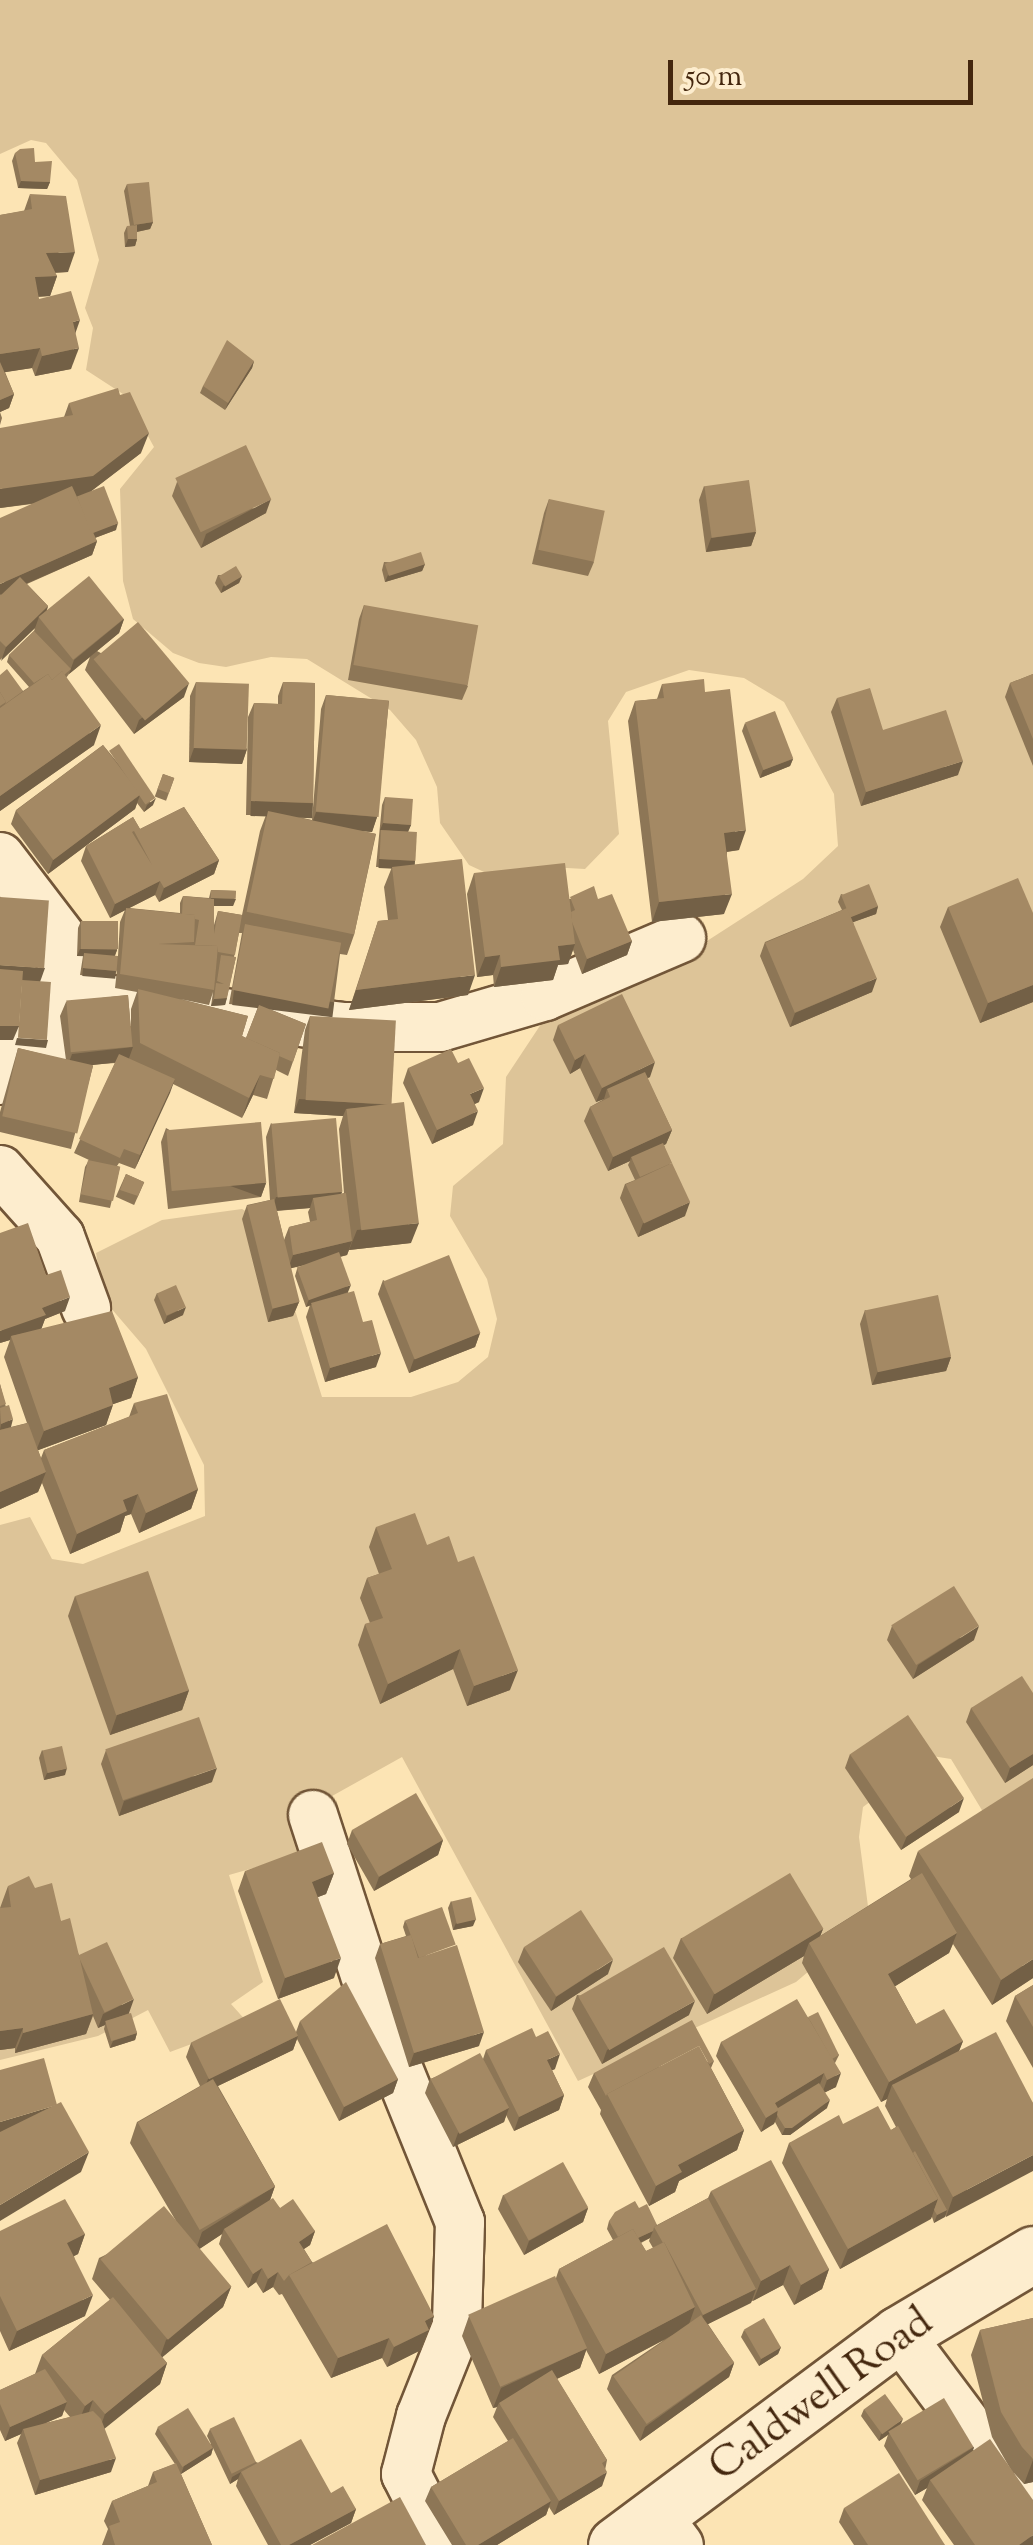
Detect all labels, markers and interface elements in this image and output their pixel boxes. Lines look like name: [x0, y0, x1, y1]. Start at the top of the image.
scale bar: [673, 40, 978, 102]
text: 50 m: [685, 56, 742, 99]
street label: Caldwell Road: [701, 2298, 943, 2494]

